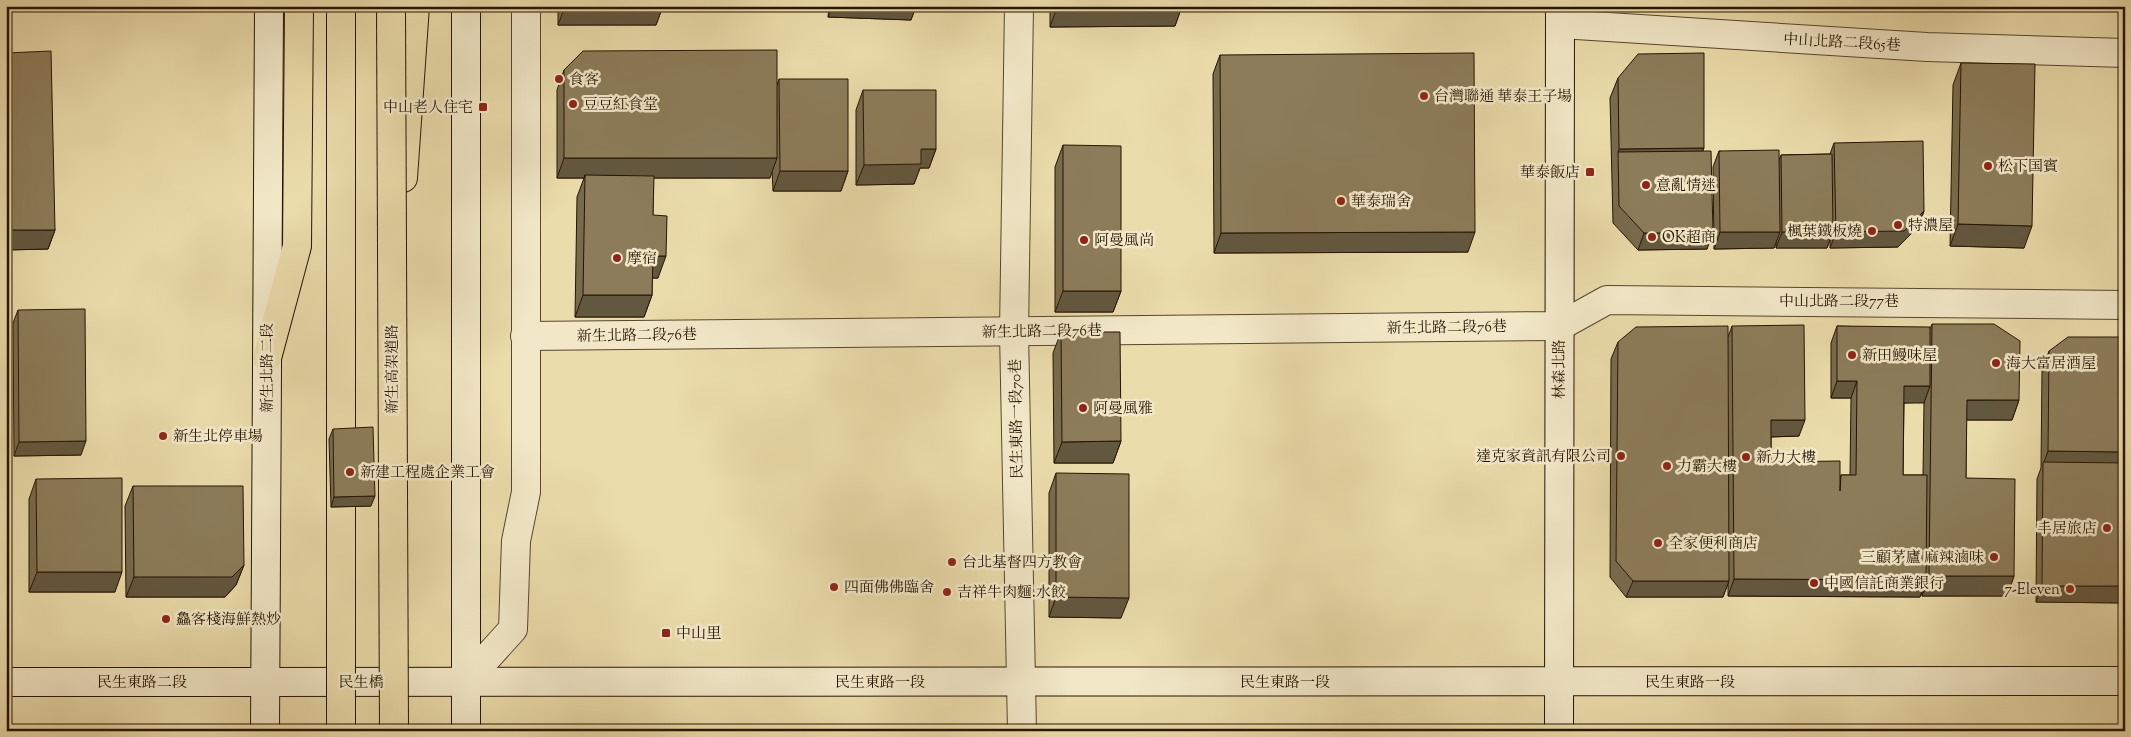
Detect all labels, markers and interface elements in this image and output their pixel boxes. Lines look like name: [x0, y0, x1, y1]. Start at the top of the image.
street label: 中山北路二段65巷: [1783, 30, 1901, 57]
place label: 食客: [569, 70, 599, 91]
marker: 食客: [553, 73, 565, 85]
place label: 台灣聯通 華泰王子場: [1434, 87, 1572, 108]
marker: 台灣聯通 華泰王子場: [1418, 90, 1430, 102]
place label: 豆豆紅食堂: [583, 95, 658, 116]
place label: 中山老人住宅: [383, 98, 473, 119]
marker: 豆豆紅食堂: [567, 98, 579, 110]
marker: 中山老人住宅: [477, 101, 489, 113]
place label: 松下国賓: [1998, 157, 2058, 178]
marker: 松下国賓: [1982, 160, 1994, 172]
place label: 華泰飯店: [1520, 163, 1580, 184]
marker: 華泰飯店: [1584, 166, 1596, 178]
place label: 意亂情迷: [1656, 176, 1716, 197]
marker: 意亂情迷: [1640, 179, 1652, 191]
place label: 華泰瑞舍: [1351, 192, 1411, 213]
marker: 華泰瑞舍: [1335, 195, 1347, 207]
place label: 特濃屋: [1908, 216, 1953, 237]
marker: 特濃屋: [1892, 219, 1904, 231]
place label: 楓葉鐵板燒: [1787, 222, 1862, 243]
marker: 楓葉鐵板燒: [1866, 225, 1878, 237]
place label: OK超商: [1662, 228, 1716, 249]
place label: 阿曼風尚: [1094, 231, 1154, 252]
marker: OK超商: [1646, 231, 1658, 243]
marker: 阿曼風尚: [1078, 234, 1090, 246]
place label: 摩宿: [627, 249, 657, 270]
marker: 摩宿: [611, 252, 623, 264]
street label: 中山北路二段77巷: [1779, 292, 1899, 313]
street label: 新生北路二段76巷: [1387, 317, 1507, 340]
street label: 新生北路二段76巷: [982, 321, 1102, 344]
street label: 新生北路二段: [258, 323, 279, 413]
street label: 新生高架道路: [383, 324, 404, 414]
street label: 新生北路二段76巷: [577, 325, 697, 348]
street label: 林森北路: [1550, 339, 1571, 399]
place label: 新田鰻味屋: [1862, 346, 1937, 367]
marker: 新田鰻味屋: [1846, 349, 1858, 361]
place label: 海大富居酒屋: [2006, 354, 2096, 375]
marker: 海大富居酒屋: [1990, 357, 2002, 369]
street label: 民生東路一段70巷: [1006, 359, 1029, 479]
place label: 阿曼風雅: [1093, 399, 1153, 420]
marker: 阿曼風雅: [1077, 402, 1089, 414]
place label: 新生北停車場: [173, 427, 263, 448]
marker: 新生北停車場: [157, 430, 169, 442]
place label: 達克家資訊有限公司: [1476, 447, 1611, 468]
place label: 新力大樓: [1756, 448, 1816, 469]
marker: 達克家資訊有限公司: [1615, 450, 1627, 462]
marker: 新力大樓: [1740, 451, 1752, 463]
place label: 力霸大樓: [1677, 457, 1737, 478]
marker: 力霸大樓: [1661, 460, 1673, 472]
place label: 新建工程處企業工會: [360, 463, 495, 484]
marker: 新建工程處企業工會: [344, 466, 356, 478]
place label: 丰居旅店: [2037, 519, 2097, 540]
marker: 丰居旅店: [2101, 522, 2113, 534]
place label: 全家便利商店: [1668, 534, 1758, 555]
marker: 全家便利商店: [1652, 537, 1664, 549]
place label: 三顧茅廬 麻辣滷味: [1861, 548, 1984, 569]
marker: 三顧茅廬 麻辣滷味: [1988, 551, 2000, 563]
place label: 台北基督四方教會: [962, 553, 1082, 574]
marker: 台北基督四方教會: [946, 556, 958, 568]
place label: 中國信託商業銀行: [1824, 574, 1944, 595]
marker: 中國信託商業銀行: [1808, 577, 1820, 589]
place label: 四面佛佛臨舍: [844, 578, 934, 599]
place label: 7-Eleven: [2005, 580, 2060, 601]
marker: 四面佛佛臨舍: [828, 581, 840, 593]
place label: 吉祥牛肉麵.水餃: [957, 583, 1066, 604]
marker: 7-Eleven: [2064, 583, 2076, 595]
marker: 吉祥牛肉麵.水餃: [941, 586, 953, 598]
place label: 鱻客棧海鮮熱炒: [176, 610, 281, 631]
marker: 鱻客棧海鮮熱炒: [160, 613, 172, 625]
place label: 中山里: [676, 624, 721, 645]
marker: 中山里: [660, 627, 672, 639]
street label: 民生東路二段: [97, 673, 187, 694]
street label: 民生橋: [338, 673, 384, 694]
street label: 民生東路一段: [835, 673, 925, 694]
street label: 民生東路一段: [1240, 673, 1330, 694]
street label: 民生東路一段: [1645, 673, 1735, 694]

